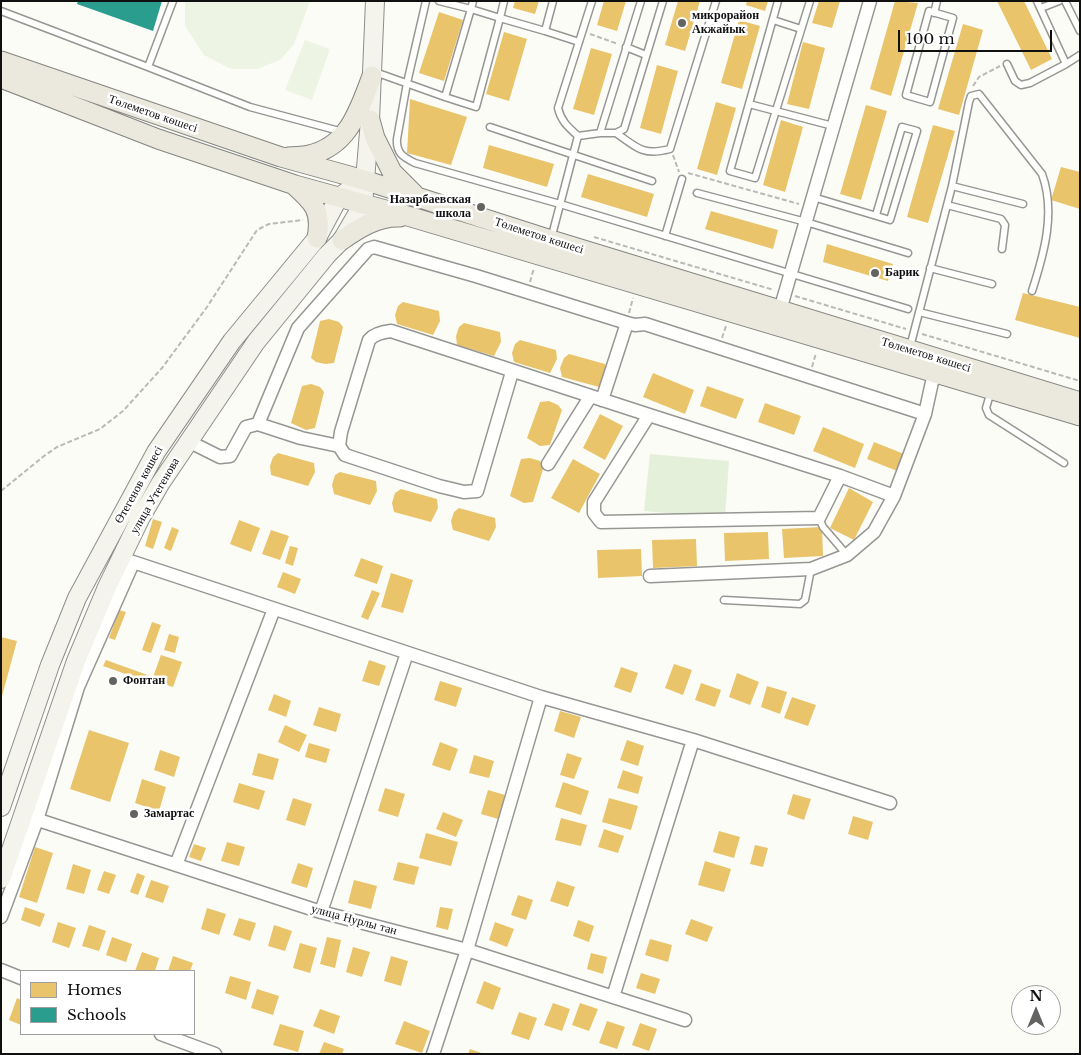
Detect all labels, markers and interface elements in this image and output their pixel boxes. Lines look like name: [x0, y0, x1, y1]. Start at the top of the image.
place label: микрорайон Акжайык: [692, 9, 759, 37]
marker: микрорайон Акжайык: [676, 17, 688, 29]
scale bar: [901, 20, 1055, 52]
text: 100 m: [906, 29, 955, 48]
street label: Төлеметов көшесі: [107, 92, 199, 136]
place label: Назарбаевская школа: [390, 193, 471, 221]
marker: Назарбаевская школа: [475, 201, 487, 213]
street label: Төлеметов көшесі: [492, 215, 586, 257]
place label: Барик: [885, 266, 919, 280]
marker: Барик: [869, 267, 881, 279]
street label: Төлеметов көшесі: [879, 335, 973, 375]
street label: Өтегенов көшесі: [112, 444, 166, 526]
street label: улица Утегенова: [127, 455, 183, 537]
place label: Фонтан: [123, 674, 165, 688]
marker: Фонтан: [107, 675, 119, 687]
place label: Замартас: [144, 807, 194, 821]
marker: Замартас: [128, 808, 140, 820]
street label: улица Нурлы тан: [310, 902, 398, 938]
legend: [20, 970, 195, 1035]
text: Homes: [67, 980, 122, 999]
north arrow: [1011, 985, 1061, 1035]
text: N: [1029, 987, 1043, 1005]
text: Schools: [67, 1005, 126, 1024]

